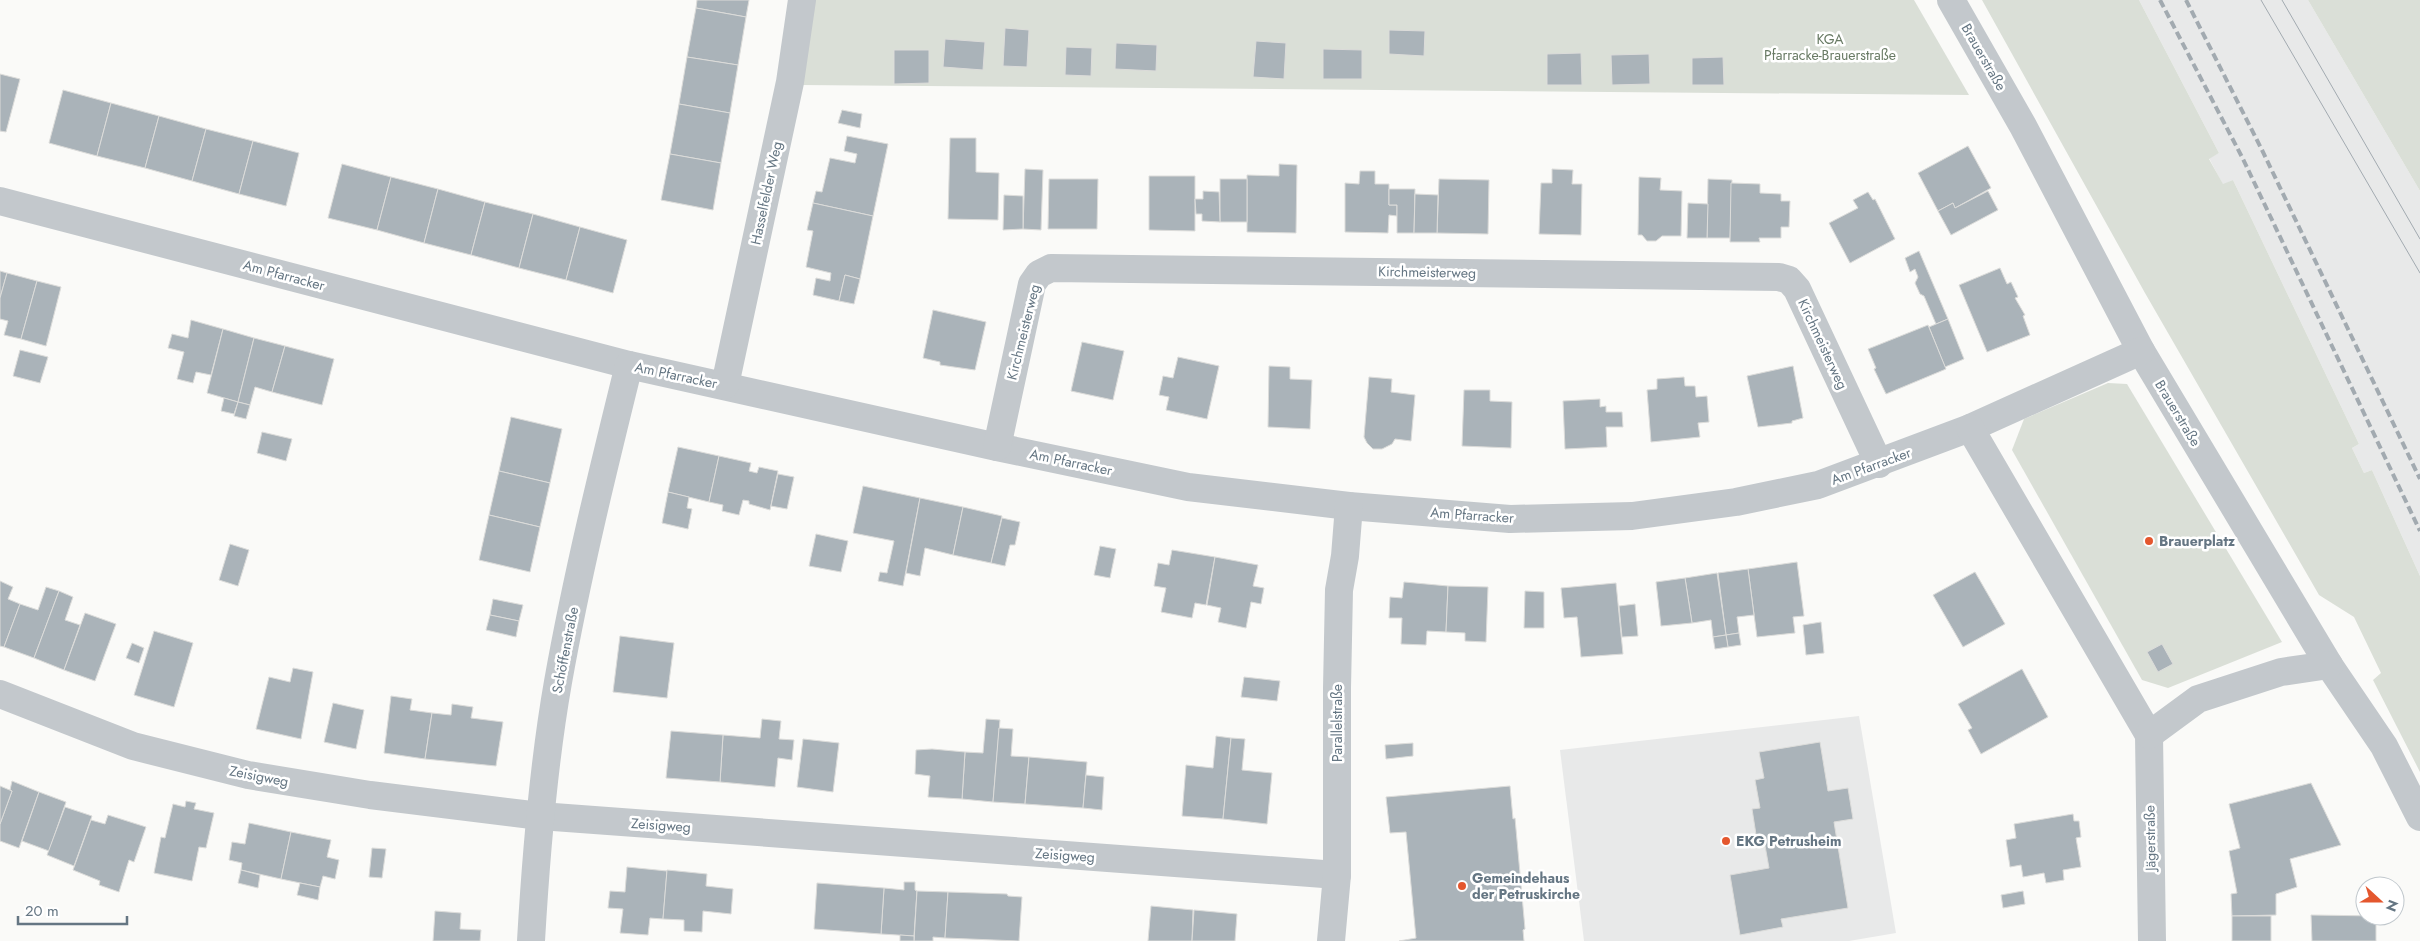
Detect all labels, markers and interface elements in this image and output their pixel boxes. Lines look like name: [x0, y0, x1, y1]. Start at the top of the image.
street label: Brauerstraße: [1957, 20, 2011, 94]
park label: KGA Pfarracke-Brauerstraße: [1764, 29, 1896, 65]
street label: Hasselfelder Weg: [745, 140, 787, 246]
street label: Am Pfarracker: [241, 255, 327, 296]
street label: Kirchmeisterweg: [1378, 261, 1476, 283]
street label: Kirchmeisterweg: [1001, 282, 1045, 382]
street label: Kirchmeisterweg: [1793, 295, 1853, 393]
street label: Am Pfarracker: [633, 357, 719, 394]
street label: Brauerstraße: [2150, 376, 2206, 450]
street label: Am Pfarracker: [1828, 442, 1914, 490]
street label: Am Pfarracker: [1028, 444, 1114, 481]
street label: Am Pfarracker: [1430, 502, 1515, 528]
place label: Brauerplatz: [2159, 531, 2236, 551]
marker: Brauerplatz: [2143, 535, 2155, 547]
street label: Schöffenstraße: [547, 605, 583, 695]
street label: Parallelstraße: [1327, 684, 1347, 762]
street label: Zeisigweg: [228, 760, 290, 792]
street label: Jägerstraße: [2139, 805, 2161, 873]
street label: Zeisigweg: [630, 813, 692, 837]
place label: EKG Petrusheim: [1736, 831, 1841, 851]
marker: EKG Petrusheim: [1720, 835, 1732, 847]
street label: Zeisigweg: [1034, 843, 1096, 867]
place label: Gemeindehaus der Petruskirche: [1472, 868, 1580, 904]
north arrow: [2355, 876, 2405, 926]
marker: Gemeindehaus der Petruskirche: [1456, 880, 1468, 892]
scale bar: [18, 894, 126, 926]
text: N: [2381, 897, 2403, 914]
text: 20 m: [25, 900, 59, 922]

